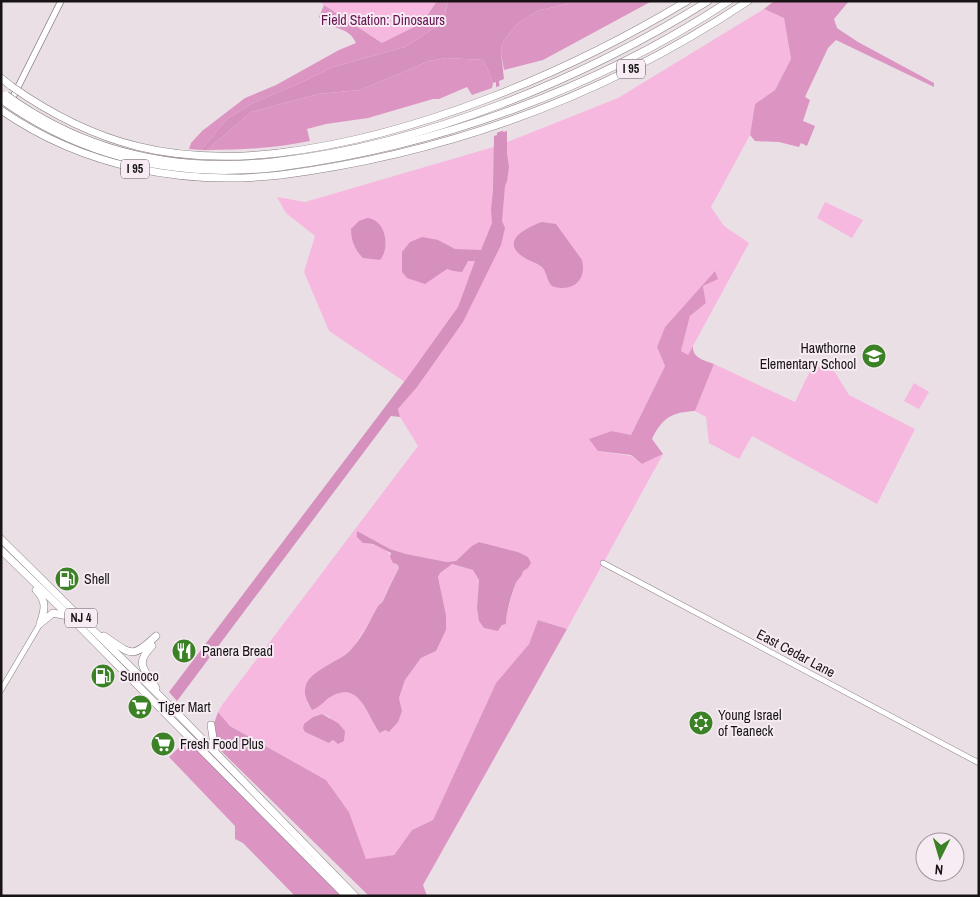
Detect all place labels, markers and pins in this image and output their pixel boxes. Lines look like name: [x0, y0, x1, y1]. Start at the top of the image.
place label: Hawthorne Elementary School: [760, 339, 856, 373]
school or university icon: Hawthorne Elementary School: [861, 343, 887, 369]
fuel station icon: Shell: [54, 566, 80, 592]
place label: Shell: [84, 570, 110, 588]
restaurant icon: Panera Bread: [171, 638, 197, 664]
place label: Panera Bread: [202, 642, 273, 660]
fuel station icon: Sunoco: [90, 663, 116, 689]
place label: Sunoco: [120, 667, 159, 685]
supermarket icon: Tiger Mart: [127, 694, 153, 720]
place label: Tiger Mart: [158, 698, 211, 716]
place label: Young Israel of Teaneck: [718, 706, 782, 740]
synagogue icon: Young Israel of Teaneck: [688, 710, 714, 736]
supermarket icon: Fresh Food Plus: [150, 731, 176, 757]
place label: Fresh Food Plus: [180, 735, 264, 753]

